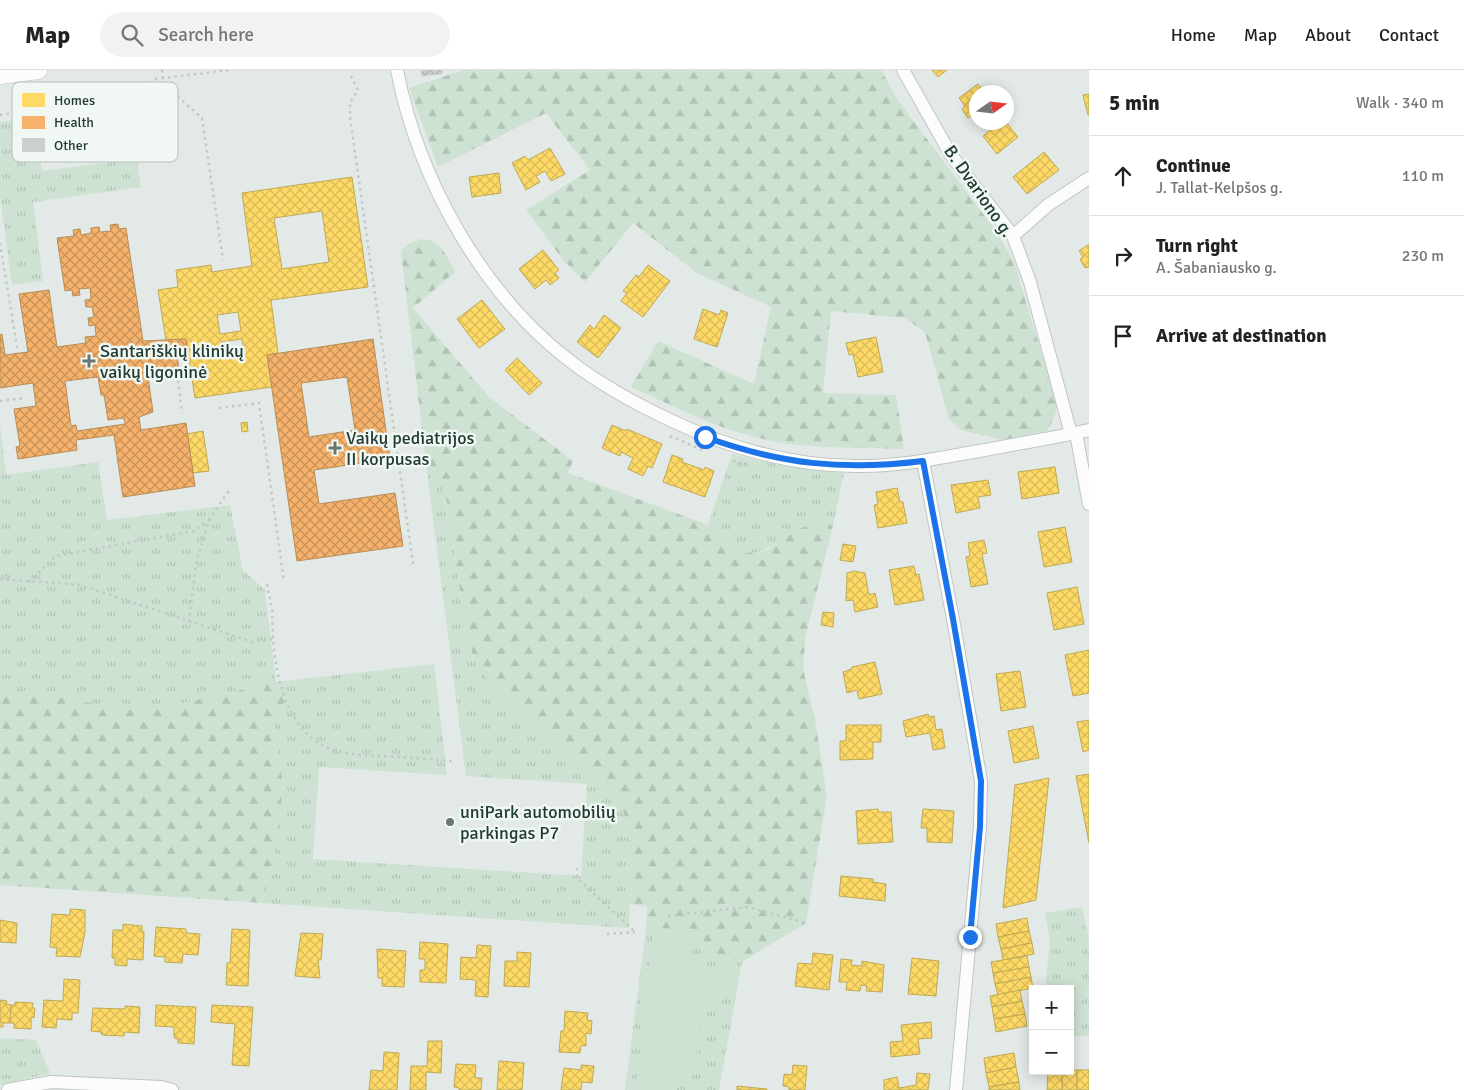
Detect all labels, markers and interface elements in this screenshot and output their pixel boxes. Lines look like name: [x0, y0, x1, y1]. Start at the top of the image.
search box: [100, 12, 450, 57]
text: Map: [25, 20, 70, 50]
icon: search: [118, 21, 146, 49]
text: Search here: [158, 23, 254, 47]
text: Home: [1171, 24, 1216, 46]
text: Map: [1244, 24, 1277, 46]
text: About: [1305, 24, 1351, 46]
text: Contact: [1379, 24, 1439, 46]
legend: [12, 82, 178, 162]
north arrow: [969, 85, 1014, 130]
text: 5 min: [1109, 90, 1160, 116]
text: Homes: [54, 92, 95, 109]
text: Walk · 340 m: [1356, 93, 1444, 113]
text: Health: [54, 114, 94, 131]
text: Other: [54, 137, 89, 154]
street label: B. Dvariono g.: [939, 141, 1019, 241]
text: Continue: [1156, 154, 1231, 178]
icon: ahead: [1109, 162, 1137, 190]
text: 110 m: [1402, 166, 1444, 186]
text: J. Tallat-Kelpšos g.: [1156, 178, 1283, 198]
text: Turn right: [1156, 234, 1238, 258]
icon: right: [1109, 242, 1137, 270]
text: 230 m: [1402, 246, 1444, 266]
text: A. Šabaniausko g.: [1156, 258, 1277, 278]
icon: arrive: [1109, 322, 1137, 350]
text: Arrive at destination: [1156, 324, 1327, 348]
place label: Santariškių klinikų vaikų ligoninė: [100, 340, 244, 383]
marker: Santariškių klinikų vaikų ligoninė: [82, 354, 96, 368]
route start: [694, 426, 717, 449]
place label: Vaikų pediatrijos II korpusas: [346, 427, 475, 470]
marker: Vaikų pediatrijos II korpusas: [328, 441, 342, 455]
place label: uniPark automobilių parkingas P7: [460, 801, 616, 844]
marker: uniPark automobilių parkingas P7: [444, 816, 456, 828]
route end: [959, 926, 982, 949]
map controls: [1029, 985, 1074, 1075]
button: +: [1029, 985, 1074, 1030]
button: −: [1029, 1030, 1074, 1075]

